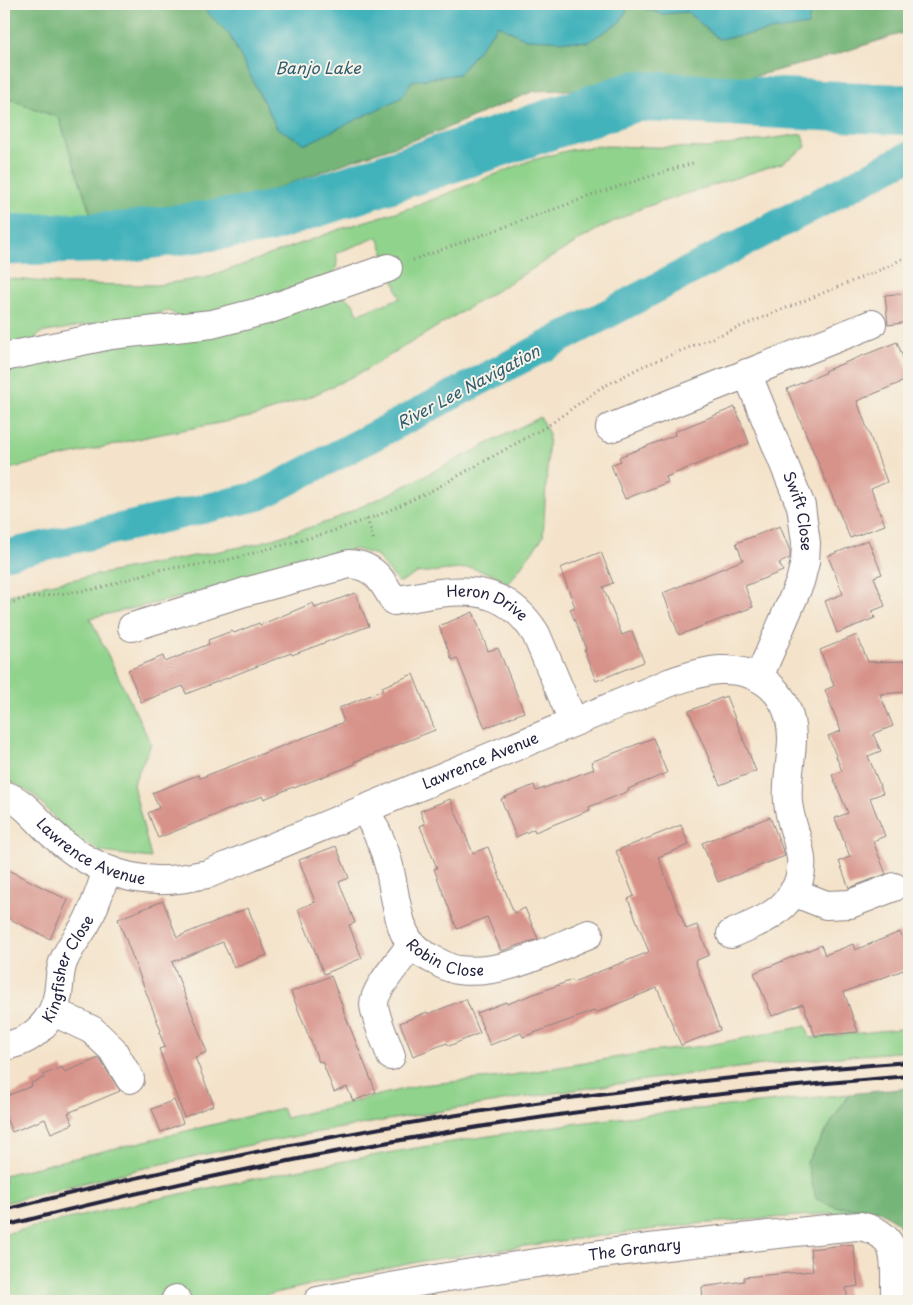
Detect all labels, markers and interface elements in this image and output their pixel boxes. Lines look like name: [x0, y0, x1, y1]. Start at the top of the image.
water label: Banjo Lake: [275, 55, 362, 79]
water label: River Lee Navigation: [392, 338, 545, 434]
street label: Swift Close: [778, 467, 819, 552]
street label: Heron Drive: [446, 578, 534, 626]
street label: Lawrence Avenue: [418, 725, 541, 794]
street label: Lawrence Avenue: [32, 812, 147, 889]
street label: Kingfisher Close: [36, 911, 99, 1027]
street label: Robin Close: [402, 933, 484, 981]
street label: The Granary: [587, 1231, 682, 1266]

